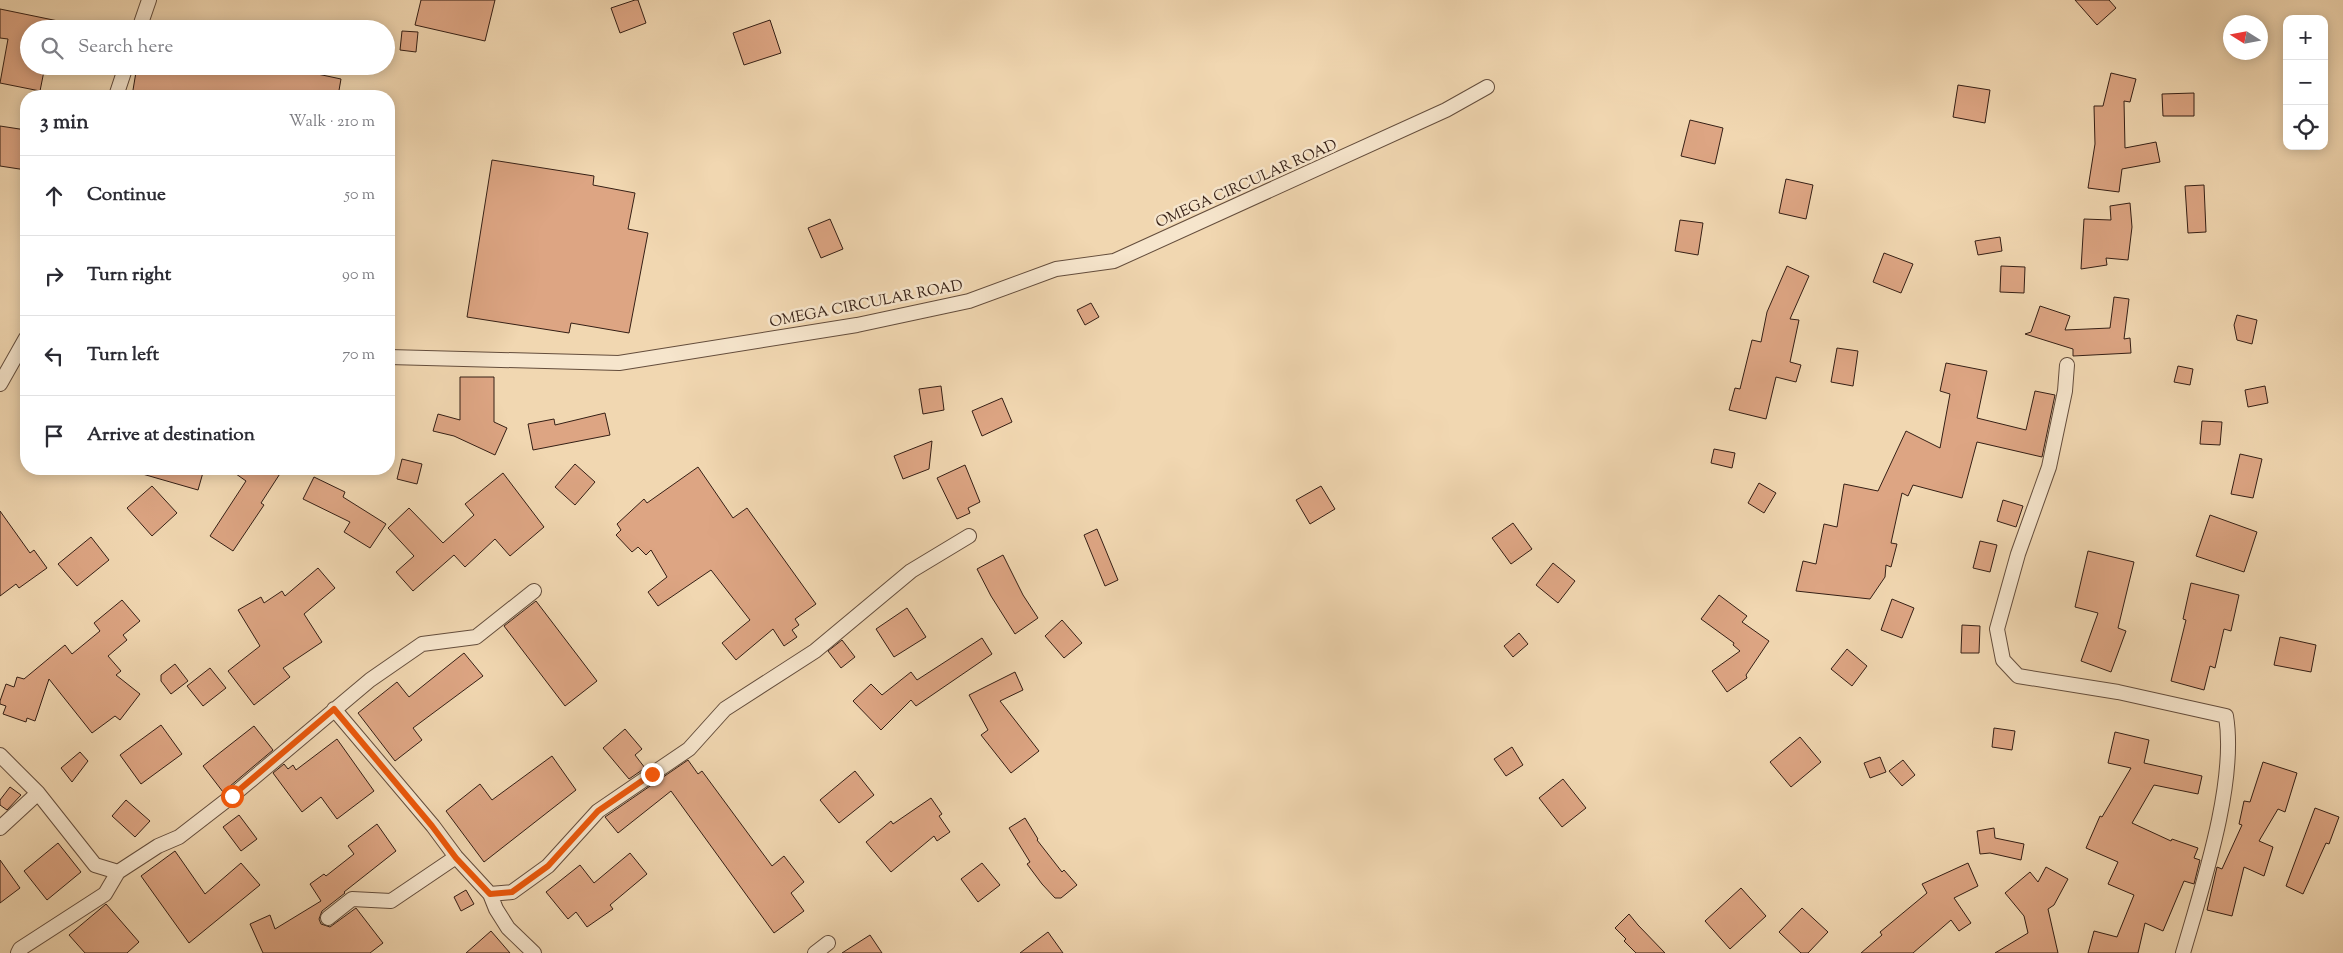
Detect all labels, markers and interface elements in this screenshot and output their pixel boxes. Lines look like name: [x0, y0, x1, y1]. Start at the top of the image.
north arrow: [2223, 15, 2268, 60]
map controls: [2283, 15, 2328, 150]
button: +: [2283, 15, 2328, 60]
search box: [20, 20, 395, 75]
icon: search: [38, 34, 66, 62]
text: Search here: [78, 34, 173, 61]
button: −: [2283, 60, 2328, 105]
button: locate: [2283, 105, 2328, 150]
text: 3 min: [40, 108, 89, 138]
text: Walk · 210 m: [289, 111, 375, 134]
street label: OMEGA CIRCULAR ROAD: [1153, 135, 1341, 234]
icon: ahead: [40, 182, 68, 210]
text: Continue: [87, 182, 166, 209]
text: 50 m: [344, 184, 375, 207]
icon: right: [40, 262, 68, 290]
text: Turn right: [87, 262, 171, 289]
text: 90 m: [342, 264, 375, 287]
street label: OMEGA CIRCULAR ROAD: [768, 275, 965, 334]
icon: left: [40, 342, 68, 370]
text: Turn left: [87, 342, 159, 369]
text: 70 m: [342, 344, 375, 367]
icon: arrive: [40, 422, 68, 450]
text: Arrive at destination: [87, 422, 255, 449]
route end: [641, 763, 664, 786]
route start: [221, 785, 244, 808]

